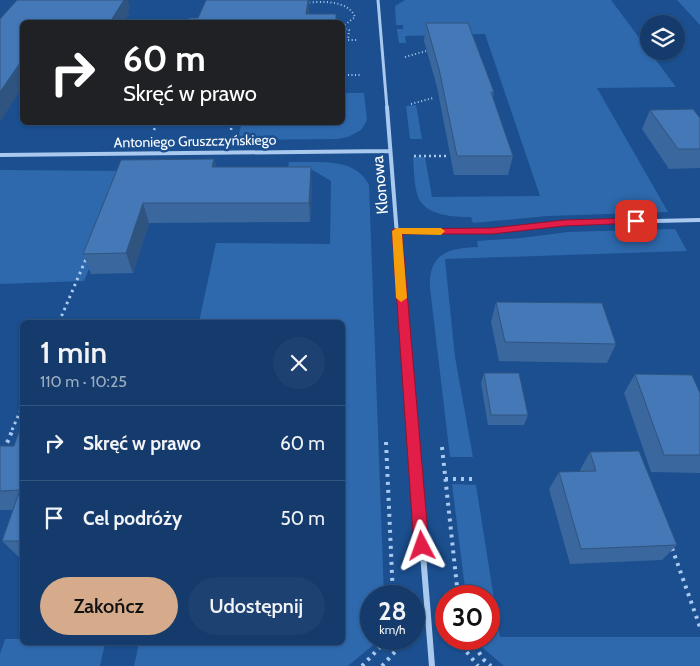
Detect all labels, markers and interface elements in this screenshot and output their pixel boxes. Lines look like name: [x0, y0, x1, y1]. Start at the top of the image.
map controls: [640, 15, 685, 60]
button: layers: [640, 15, 685, 60]
text: 60 m: [123, 37, 206, 80]
icon: right: [40, 40, 105, 105]
text: Skręć w prawo: [123, 80, 257, 107]
street label: Antoniego Gruszczyńskiego: [114, 131, 277, 151]
street label: Klonowa: [368, 155, 392, 215]
pin: [615, 200, 657, 242]
icon: arrive: [622, 207, 650, 235]
text: 1 min: [40, 334, 107, 371]
button: close: [273, 337, 325, 389]
text: 110 m · 10:25: [40, 372, 127, 391]
icon: right: [40, 429, 68, 457]
text: Skręć w prawo: [83, 432, 201, 455]
text: 60 m: [280, 432, 325, 455]
icon: arrive: [40, 504, 68, 532]
text: Cel podróży: [83, 507, 182, 530]
text: 50 m: [281, 507, 325, 530]
position arrow: [395, 519, 447, 571]
button: Zakończ: [40, 577, 178, 635]
button: Udostępnij: [188, 577, 325, 635]
speed limit sign: 30: [435, 585, 500, 650]
text: 28: [378, 596, 407, 626]
text: km/h: [379, 622, 406, 637]

